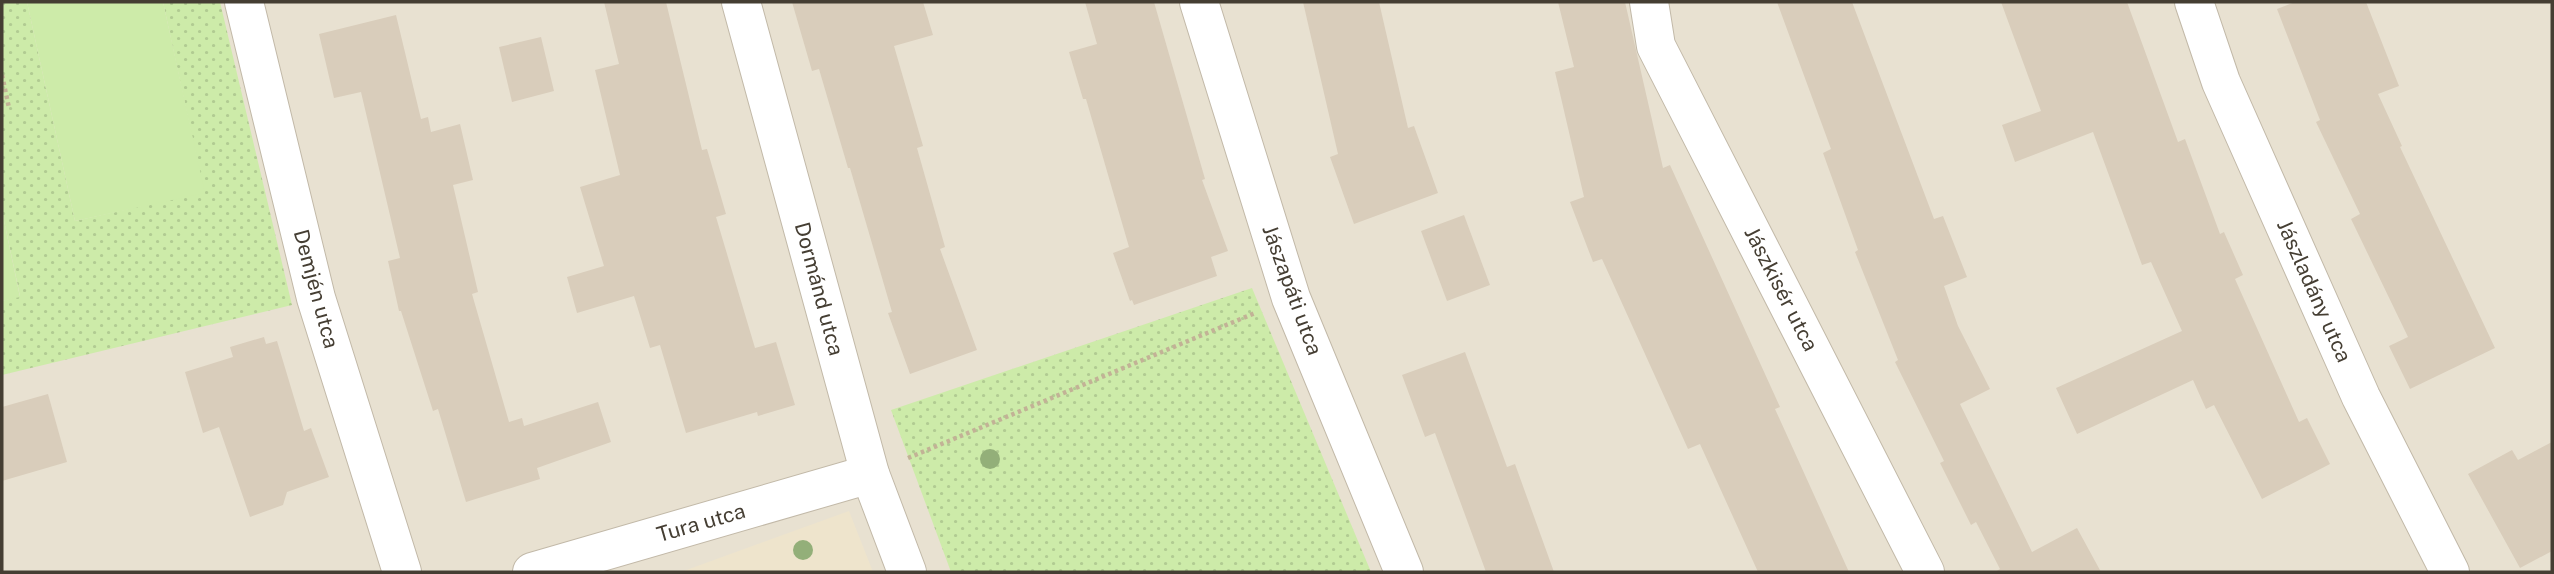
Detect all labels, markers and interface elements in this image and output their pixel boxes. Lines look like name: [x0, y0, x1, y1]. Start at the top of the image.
street label: Jászladány utca: [2272, 216, 2357, 366]
street label: Dormánd utca: [790, 219, 849, 358]
street label: Jászapáti utca: [1257, 221, 1328, 358]
street label: Jászkisér utca: [1739, 222, 1823, 355]
street label: Demjén utca: [289, 227, 344, 351]
street label: Tura utca: [654, 498, 748, 547]

